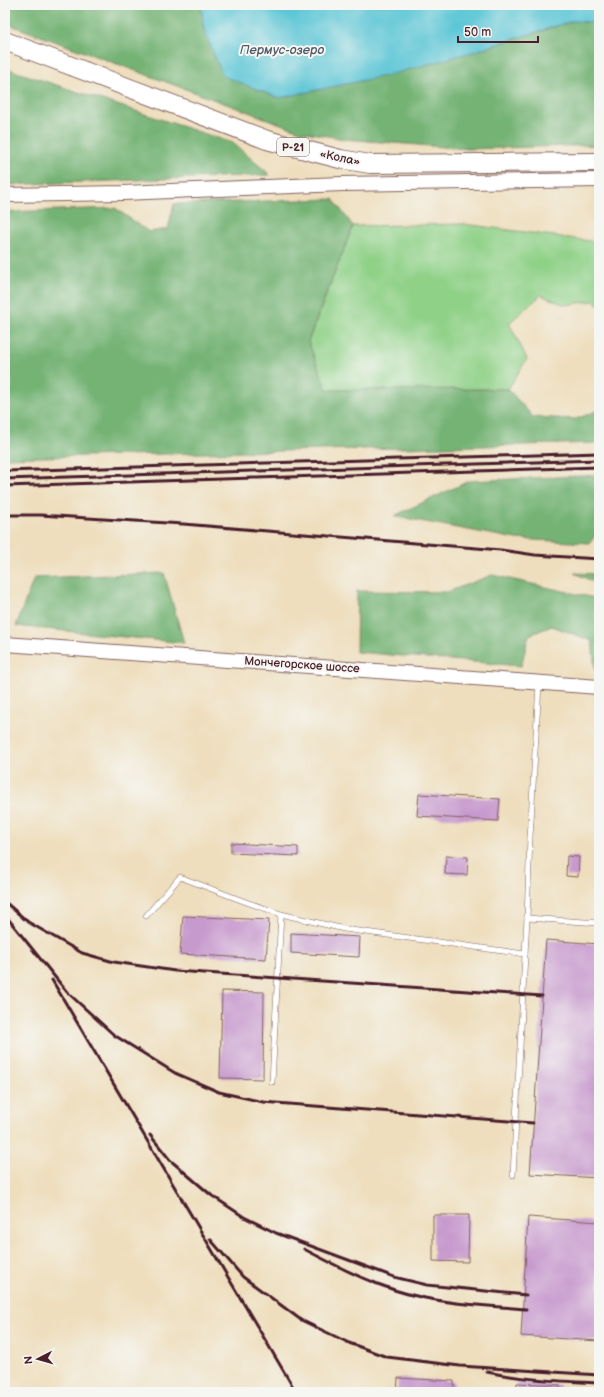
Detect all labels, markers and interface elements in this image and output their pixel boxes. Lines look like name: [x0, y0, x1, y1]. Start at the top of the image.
scale bar: [458, 18, 538, 44]
text: 50 m: [464, 25, 491, 40]
water label: Пермус-озеро: [240, 42, 324, 58]
road number: Р-21: [277, 138, 309, 156]
street label: «Кола»: [318, 146, 362, 170]
street label: Мончегорское шоссе: [244, 653, 361, 677]
north arrow: [18, 1339, 58, 1379]
text: N: [22, 1355, 35, 1365]

